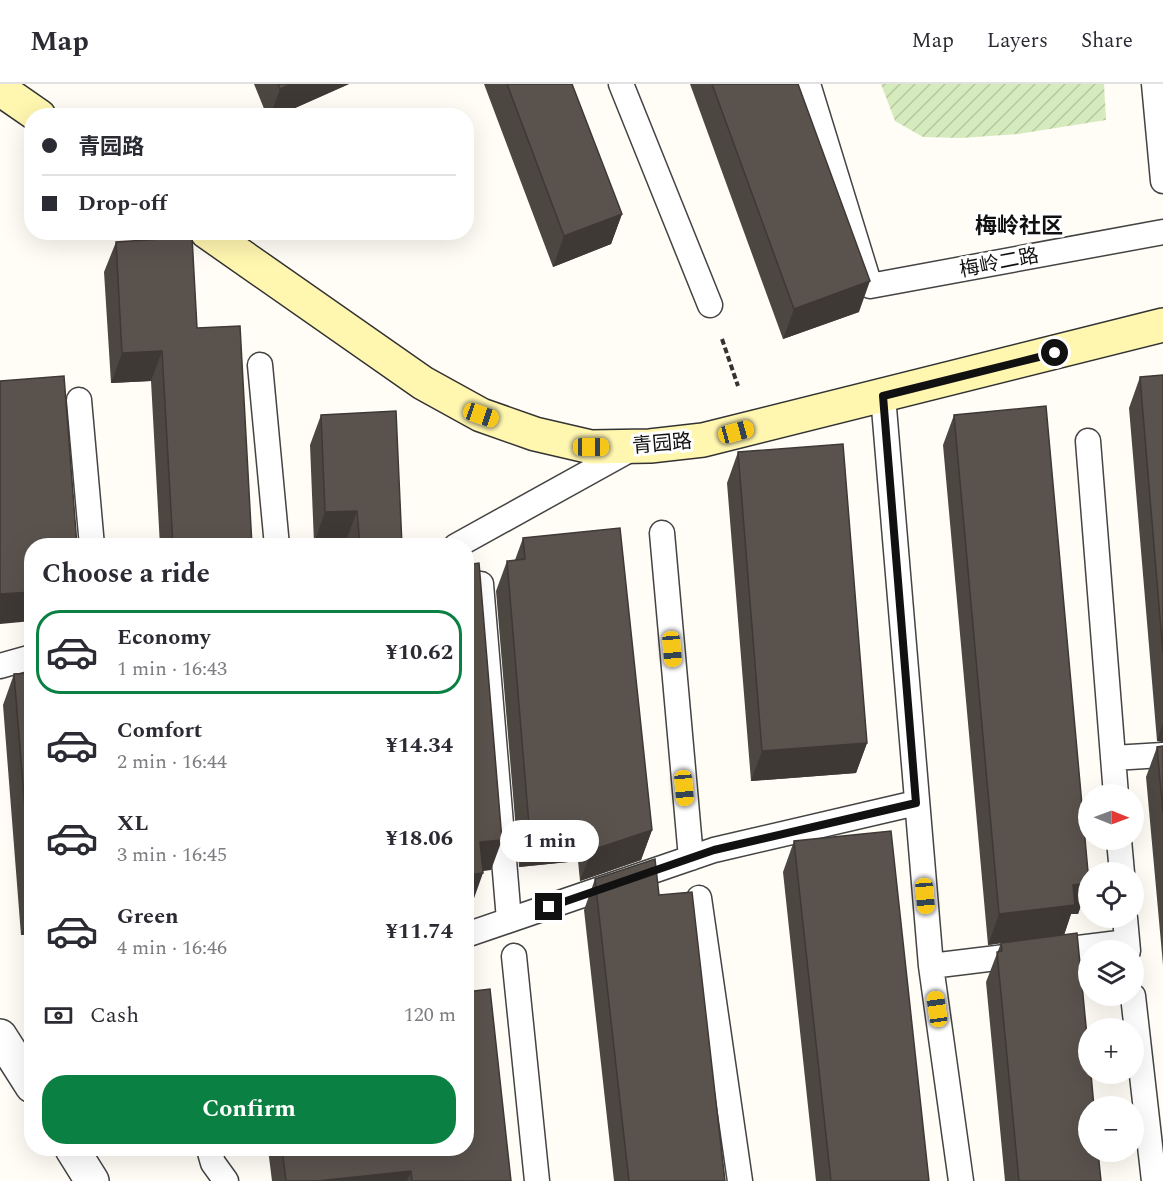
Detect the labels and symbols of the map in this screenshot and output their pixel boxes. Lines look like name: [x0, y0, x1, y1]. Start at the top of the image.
district label: 梅岭社区: [975, 210, 1063, 243]
street label: 梅岭二路: [957, 241, 1041, 285]
route start: [1041, 339, 1068, 366]
car: [461, 401, 501, 429]
car: [716, 419, 756, 445]
street label: 青园路: [631, 426, 693, 462]
car: [573, 438, 609, 456]
car: [661, 630, 683, 668]
car: [673, 769, 695, 807]
north arrow: [1078, 784, 1144, 850]
callout: 1 min: [500, 820, 598, 862]
car: [914, 877, 936, 915]
route end: [535, 893, 562, 920]
car: [926, 990, 948, 1028]

